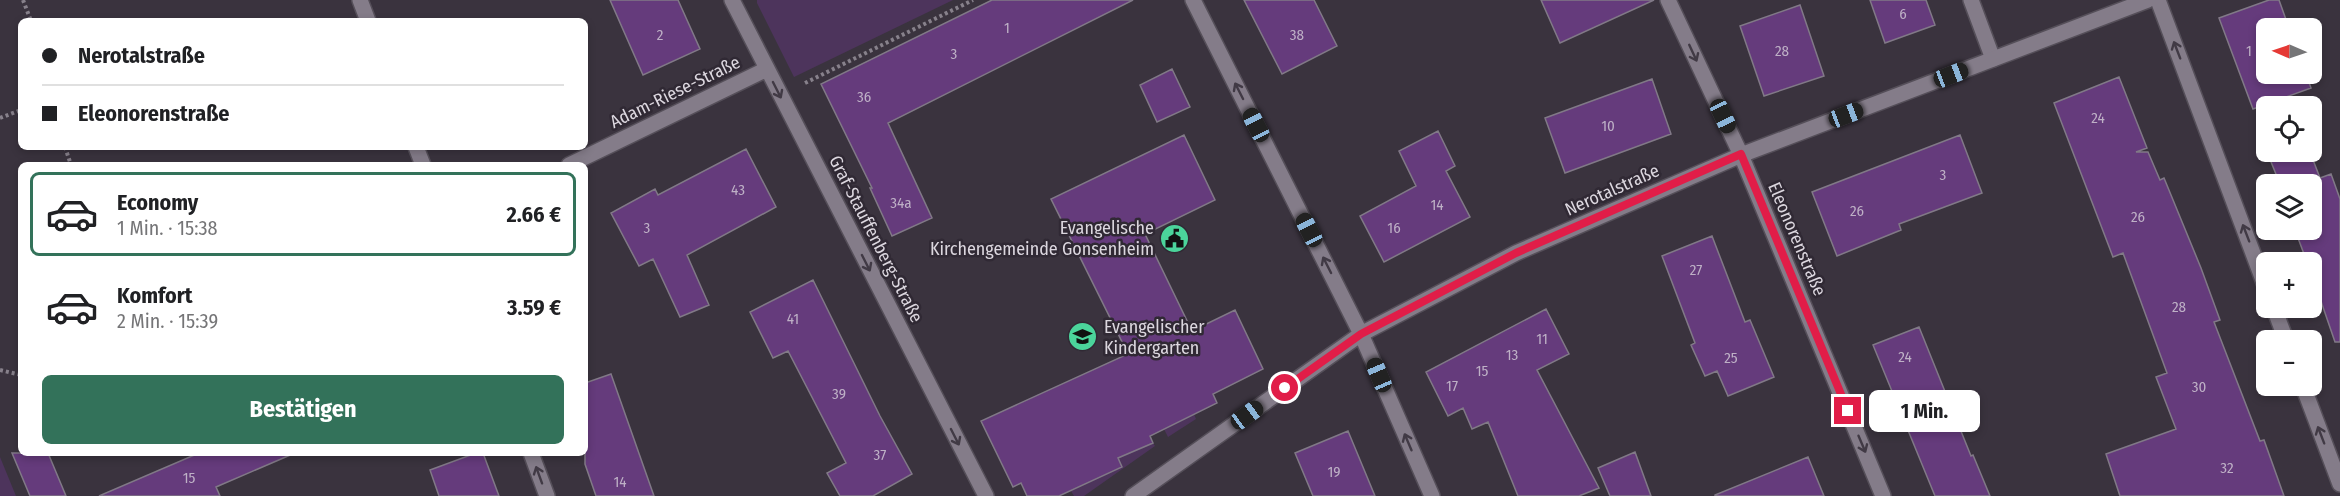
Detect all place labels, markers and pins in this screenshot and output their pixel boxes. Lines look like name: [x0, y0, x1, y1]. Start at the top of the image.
place label: Evangelische Kirchengemeinde Gonsenheim: [930, 217, 1154, 260]
public building icon: Evangelische Kirchengemeinde Gonsenheim: [1159, 222, 1191, 254]
place label: Evangelischer Kindergarten: [1104, 316, 1205, 359]
school or university icon: Evangelischer Kindergarten: [1067, 321, 1099, 353]

